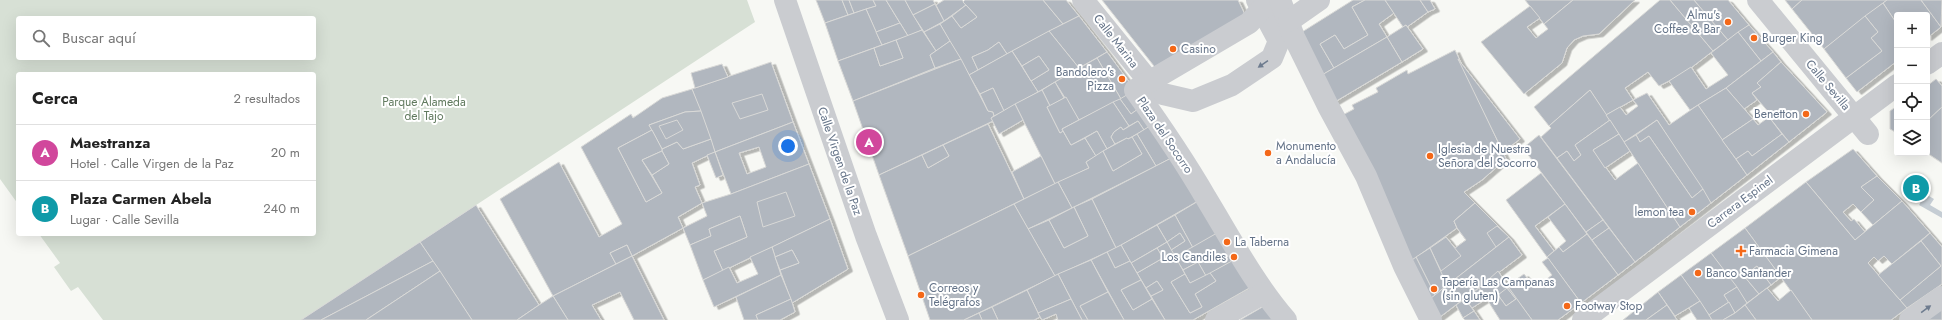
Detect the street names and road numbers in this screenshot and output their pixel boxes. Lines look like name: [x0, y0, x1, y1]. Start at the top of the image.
street label: Calle Marina: [1089, 10, 1143, 72]
street label: Calle Sevilla: [1801, 56, 1855, 115]
street label: Plaza del Socorro: [1133, 93, 1198, 177]
street label: Calle Virgen de la Paz: [813, 104, 867, 218]
street label: Carrera Espinel: [1703, 171, 1777, 233]

